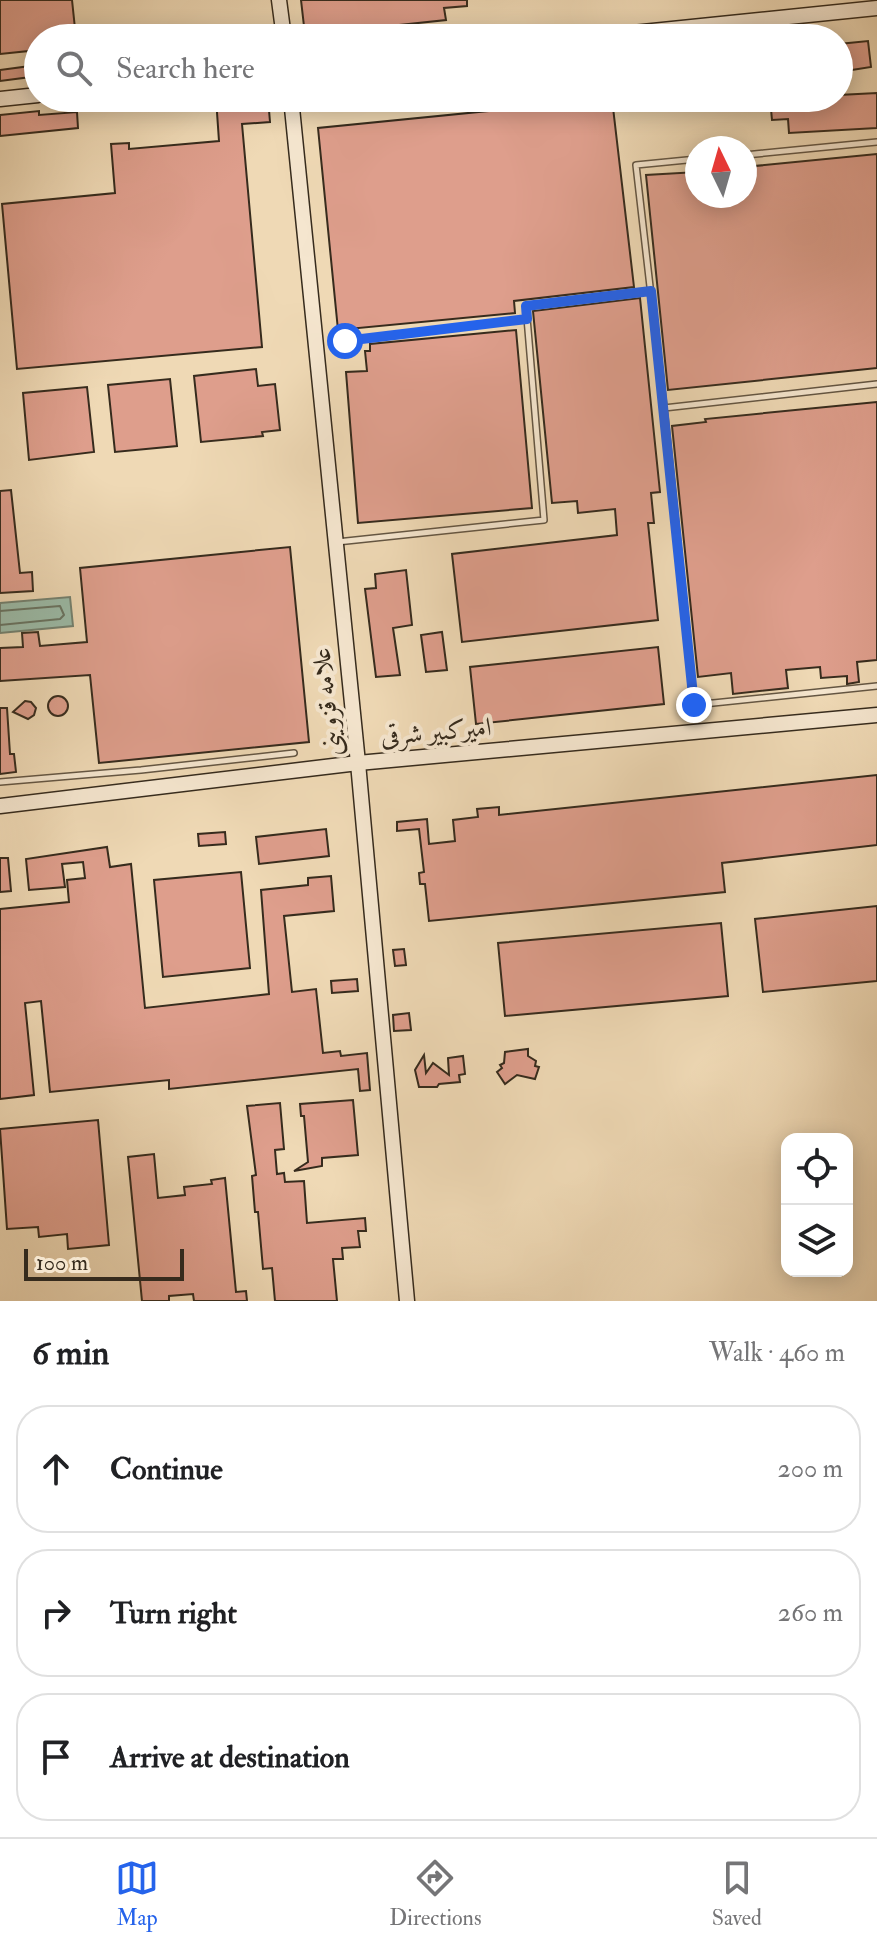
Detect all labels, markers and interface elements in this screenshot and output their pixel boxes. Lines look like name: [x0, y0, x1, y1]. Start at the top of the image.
search box: [24, 24, 853, 112]
icon: search: [52, 46, 96, 90]
text: Search here: [116, 50, 255, 87]
north arrow: [685, 136, 757, 208]
route start: [327, 323, 363, 359]
street label: علامه قزوینی: [305, 646, 349, 758]
route end: [676, 687, 712, 723]
street label: امیرکبیر شرقی: [379, 711, 493, 753]
map controls: [781, 1133, 853, 1277]
button: locate: [781, 1133, 853, 1205]
button: layers: [781, 1205, 853, 1277]
scale bar: [24, 1245, 184, 1281]
text: 100 m: [36, 1249, 88, 1277]
text: 6 min: [32, 1332, 109, 1375]
text: Walk · 460 m: [709, 1337, 845, 1369]
icon: ahead: [34, 1447, 78, 1491]
text: Continue: [110, 1451, 223, 1488]
text: 200 m: [778, 1453, 843, 1485]
icon: right: [34, 1591, 78, 1635]
text: Turn right: [110, 1595, 237, 1632]
text: 260 m: [778, 1597, 843, 1629]
icon: arrive: [34, 1735, 78, 1779]
text: Arrive at destination: [110, 1739, 350, 1776]
tab: Map: [115, 1856, 159, 1932]
tab: Directions: [389, 1856, 482, 1932]
tab: Saved: [712, 1856, 762, 1932]

